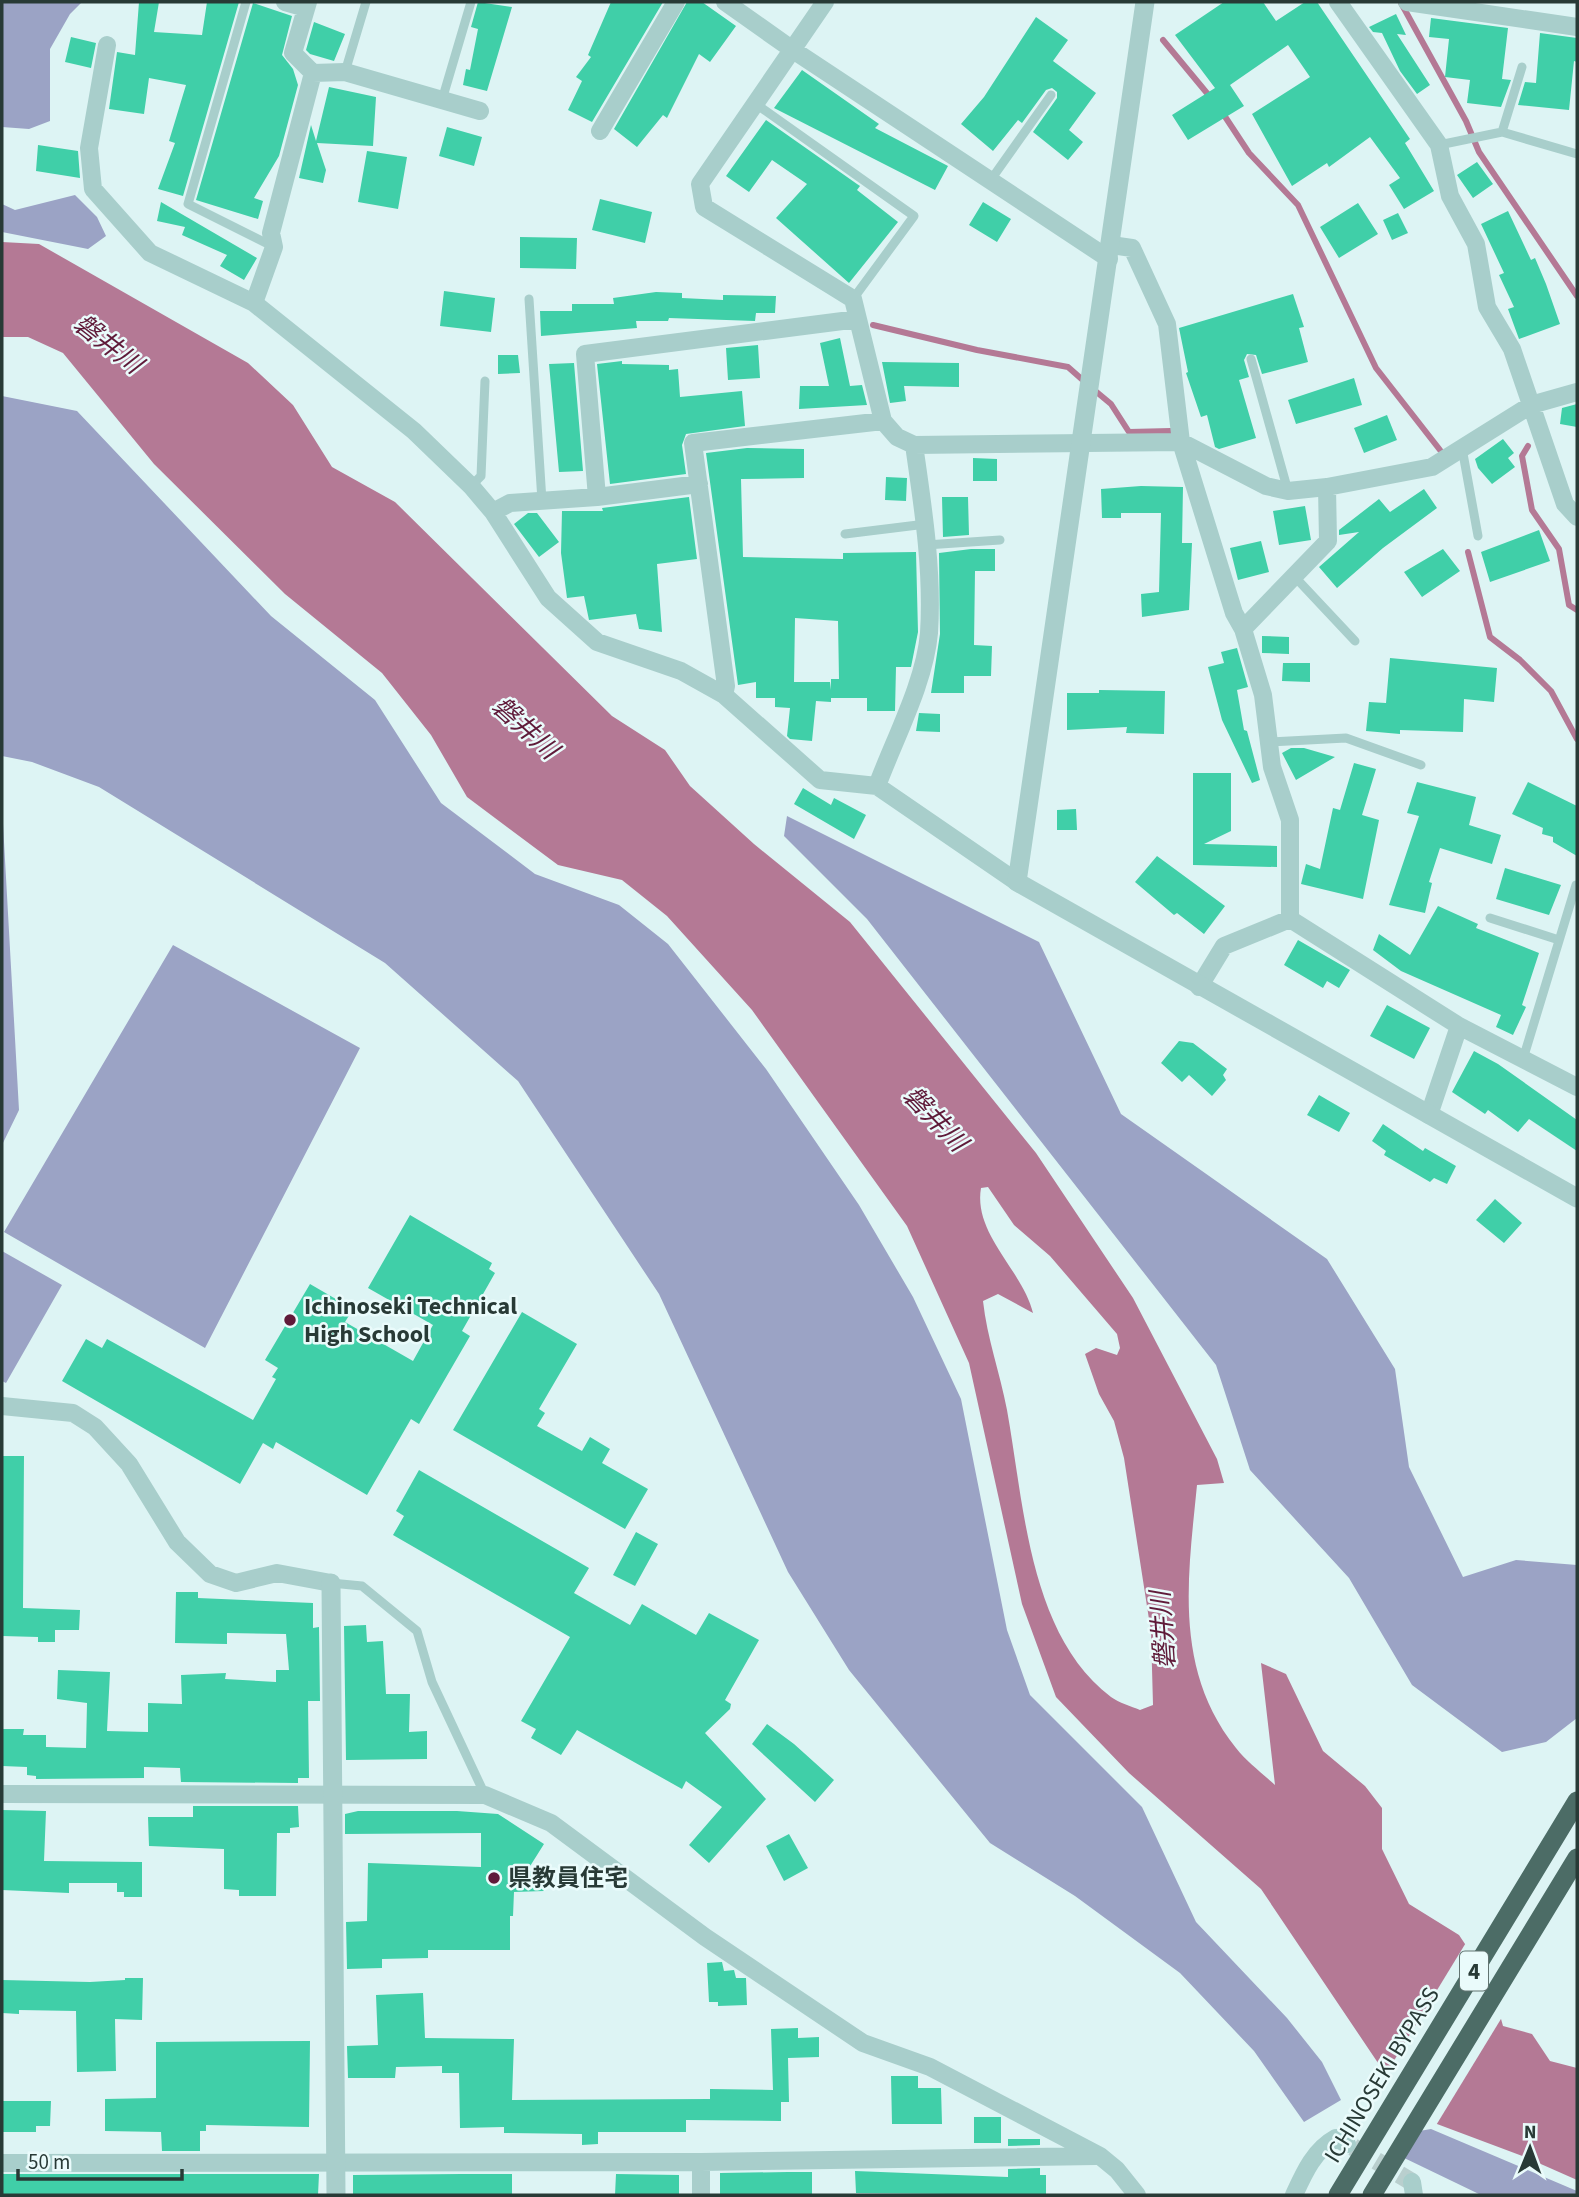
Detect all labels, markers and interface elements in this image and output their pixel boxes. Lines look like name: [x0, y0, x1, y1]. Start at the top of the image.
water label: 磐井川: [66, 305, 152, 384]
water label: 磐井川: [484, 688, 569, 770]
water label: 磐井川: [895, 1078, 977, 1162]
place label: Ichinoseki Technical High School: [304, 1289, 517, 1352]
marker: Ichinoseki Technical High School: [282, 1312, 298, 1328]
water label: 磐井川: [1142, 1587, 1184, 1670]
place label: 県教員住宅: [508, 1861, 628, 1896]
marker: 県教員住宅: [486, 1870, 502, 1886]
road number: 4: [1460, 1952, 1488, 1990]
street label: ICHINOSEKI BYPASS: [1316, 1980, 1448, 2170]
north arrow: [1495, 2113, 1565, 2183]
text: N: [1524, 2119, 1537, 2146]
scale bar: [18, 2138, 182, 2182]
text: 50 m: [28, 2147, 70, 2177]

